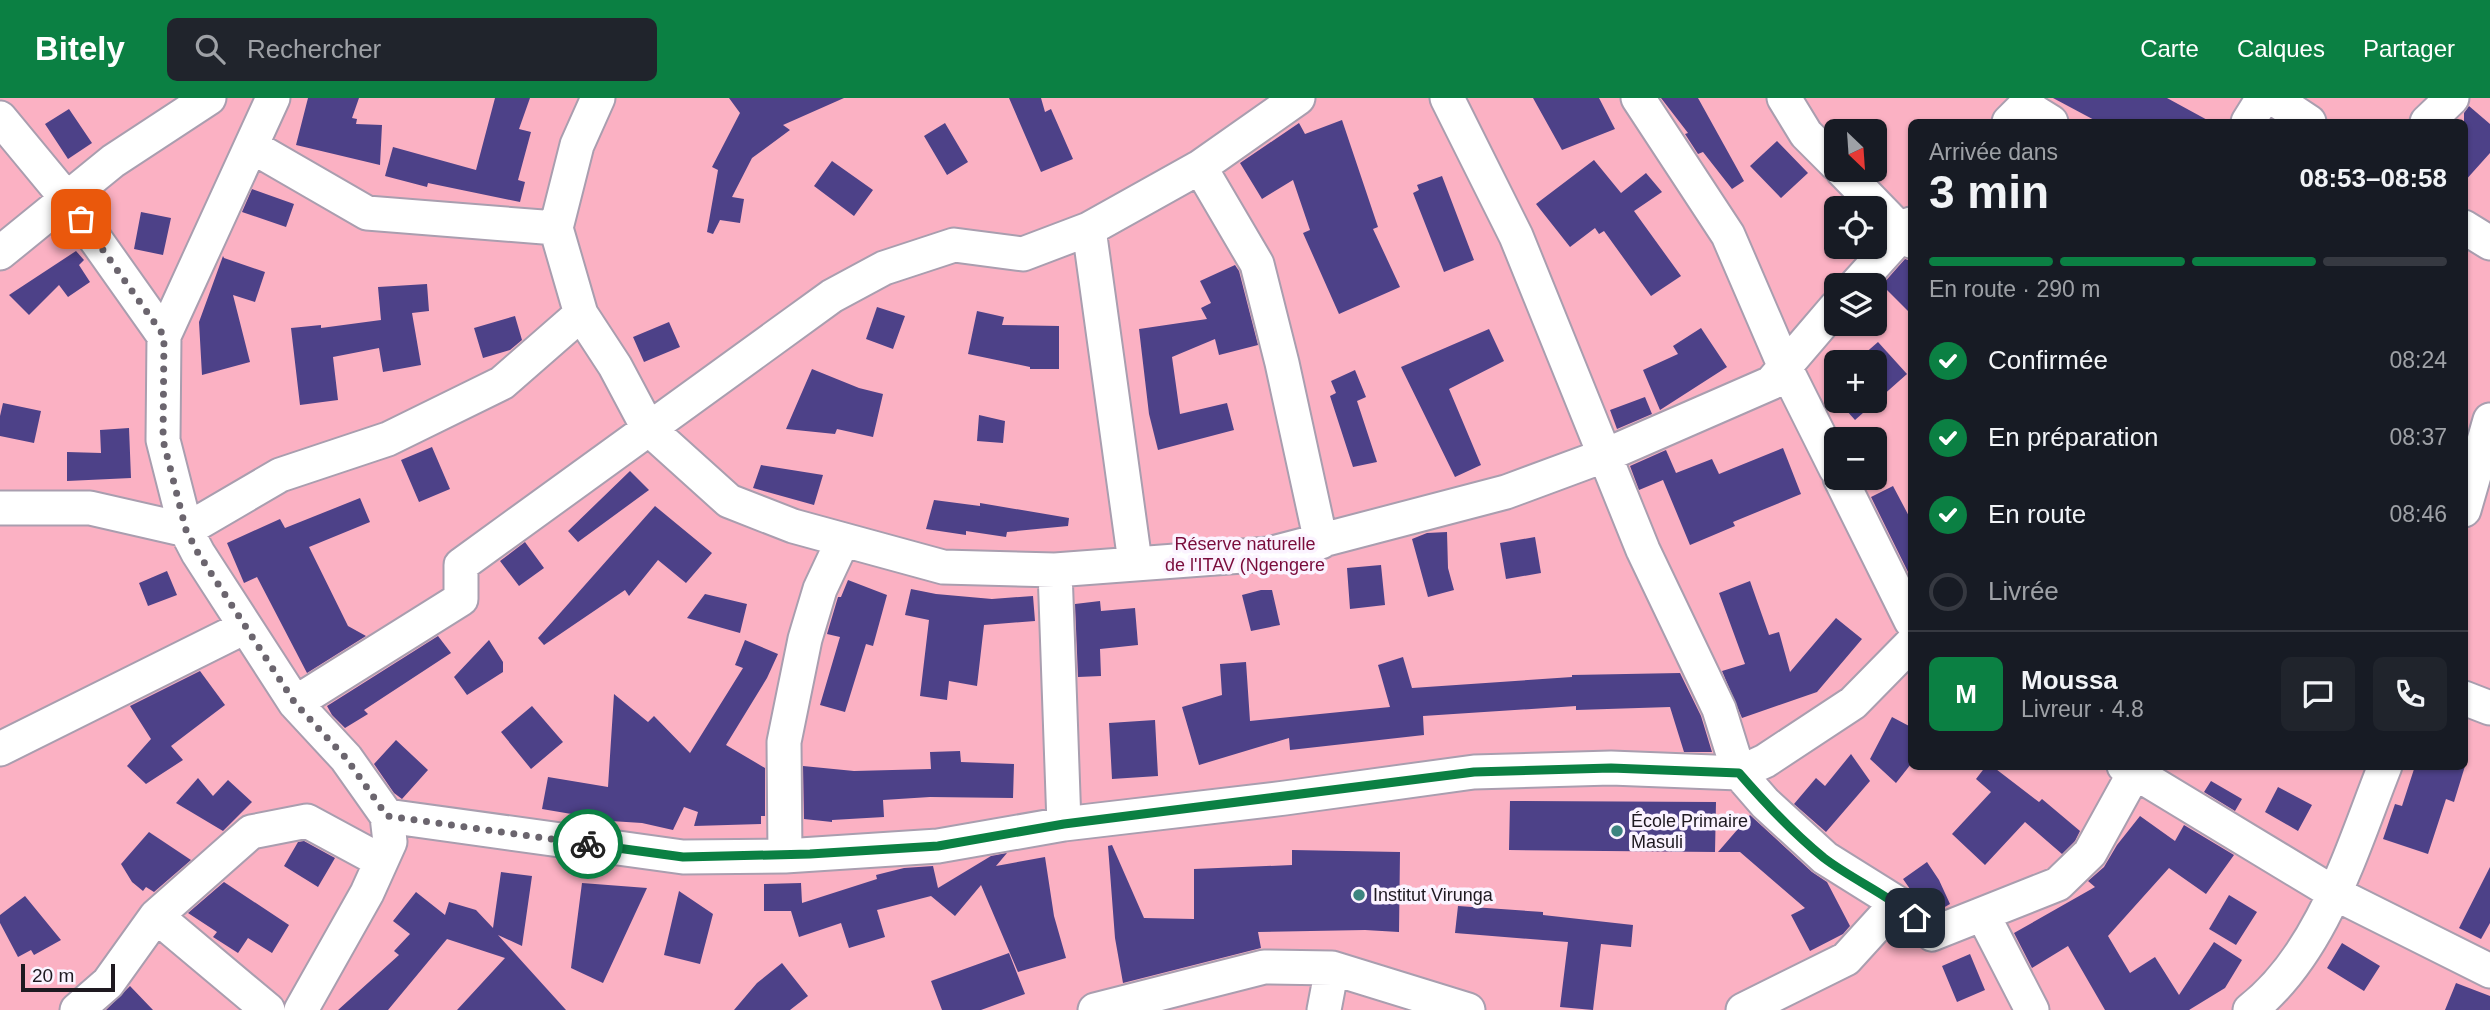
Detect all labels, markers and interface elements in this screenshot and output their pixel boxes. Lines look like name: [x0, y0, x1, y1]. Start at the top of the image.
search box: [167, 18, 657, 81]
text: Bitely: [35, 30, 125, 67]
icon: search: [191, 30, 229, 68]
text: Rechercher: [247, 34, 381, 64]
text: Carte: [2140, 35, 2199, 62]
text: Calques: [2237, 35, 2325, 62]
text: Partager: [2363, 35, 2455, 62]
north arrow: [1824, 119, 1886, 182]
map controls: [1824, 119, 1887, 490]
text: Arrivée dans: [1929, 139, 2058, 165]
text: 08:53–08:58: [2300, 163, 2447, 193]
text: 3 min: [1929, 166, 2049, 218]
pin: [51, 189, 111, 249]
button: locate: [1824, 196, 1887, 259]
icon: bag: [62, 200, 100, 238]
button: layers: [1824, 273, 1887, 336]
text: En route · 290 m: [1929, 276, 2100, 302]
icon: check: [1929, 342, 1967, 380]
text: Confirmée: [1988, 345, 2108, 375]
text: 08:24: [2389, 347, 2447, 373]
button: +: [1824, 350, 1887, 413]
icon: check: [1929, 419, 1967, 457]
text: En préparation: [1988, 422, 2159, 452]
text: 08:37: [2389, 424, 2447, 450]
button: −: [1824, 427, 1887, 490]
icon: check: [1929, 496, 1967, 534]
text: En route: [1988, 499, 2086, 529]
text: 08:46: [2389, 501, 2447, 527]
park label: Réserve naturelle de l'ITAV (Ngengere: [1165, 534, 1325, 575]
text: Livrée: [1988, 576, 2059, 606]
button: chat: [2281, 657, 2355, 731]
button: phone: [2373, 657, 2447, 731]
text: Moussa: [2021, 665, 2118, 695]
text: M: [1955, 679, 1977, 709]
text: Livreur · 4.8: [2021, 696, 2144, 722]
courier: [553, 809, 623, 879]
place label: École Primaire Masuli: [1631, 811, 1748, 852]
marker: École Primaire Masuli: [1609, 823, 1625, 839]
icon: bike: [569, 825, 607, 863]
place label: Institut Virunga: [1373, 885, 1494, 905]
marker: Institut Virunga: [1351, 887, 1367, 903]
pin: [1885, 888, 1945, 948]
icon: home: [1896, 899, 1934, 937]
scale bar: [21, 961, 116, 993]
text: 20 m: [32, 965, 74, 986]

